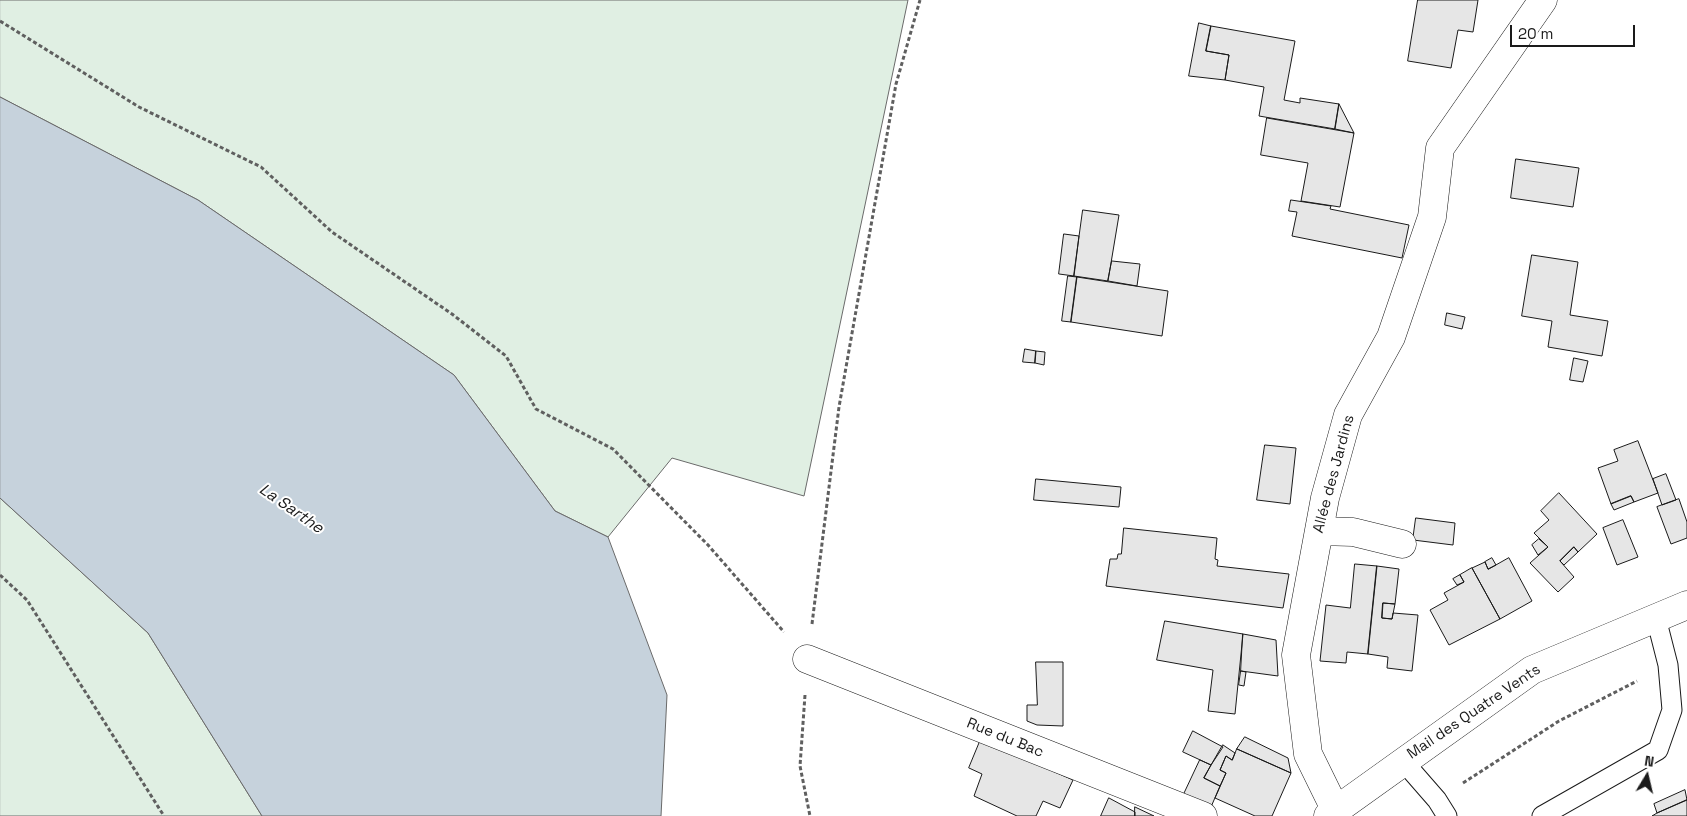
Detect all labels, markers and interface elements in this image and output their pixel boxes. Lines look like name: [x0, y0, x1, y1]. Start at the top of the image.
scale bar: [1512, 15, 1637, 47]
text: 20 m: [1518, 24, 1553, 43]
street label: Allée des Jardins: [1310, 413, 1358, 535]
water label: La Sarthe: [255, 480, 327, 538]
street label: Mail des Quatre Vents: [1404, 661, 1544, 763]
street label: Rue du Bac: [964, 714, 1046, 762]
north arrow: [1622, 751, 1672, 801]
text: N: [1643, 752, 1655, 771]

